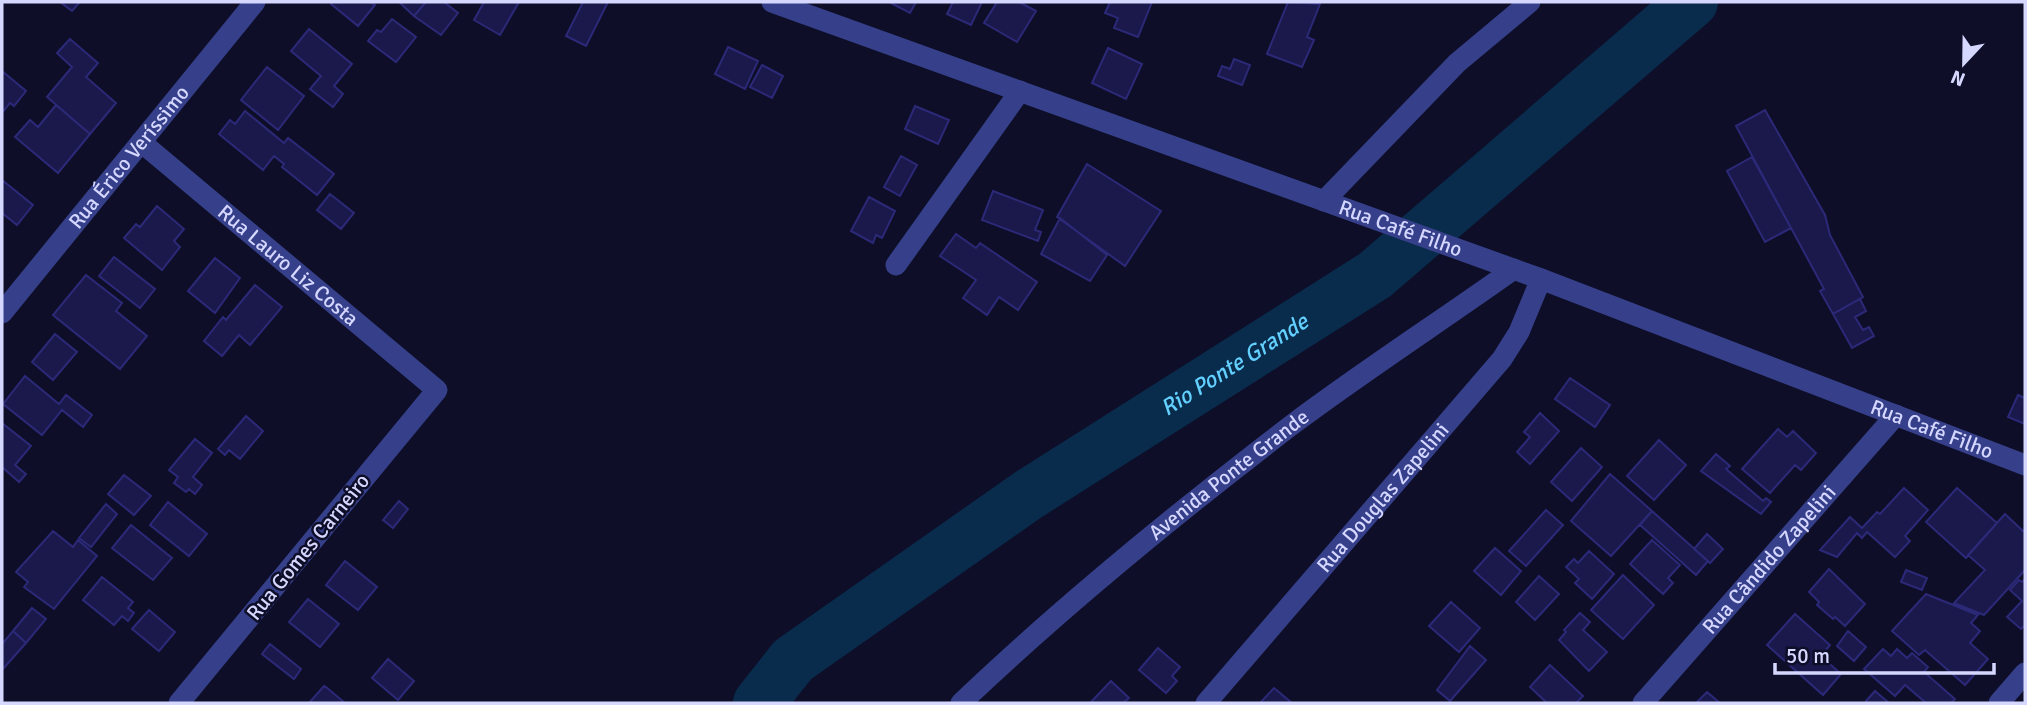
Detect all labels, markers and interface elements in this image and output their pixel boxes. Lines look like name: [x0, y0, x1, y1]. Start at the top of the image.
north arrow: [1929, 28, 1999, 98]
text: N: [1947, 64, 1969, 91]
street label: Rua Érico Veríssimo: [63, 80, 195, 234]
street label: Rua Café Filho: [1335, 194, 1466, 263]
street label: Rua Lauro Liz Costa: [212, 199, 364, 332]
water label: Rio Ponte Grande: [1155, 306, 1315, 422]
street label: Rua Café Filho: [1867, 394, 1997, 465]
street label: Avenida Ponte Grande: [1143, 404, 1314, 546]
street label: Rua Douglas Zapelini: [1311, 417, 1454, 578]
street label: Rua Gomes Carneiro: [241, 468, 375, 626]
street label: Rua Cândido Zapelini: [1697, 480, 1841, 639]
scale bar: [1775, 632, 1994, 676]
text: 50 m: [1786, 643, 1830, 669]

